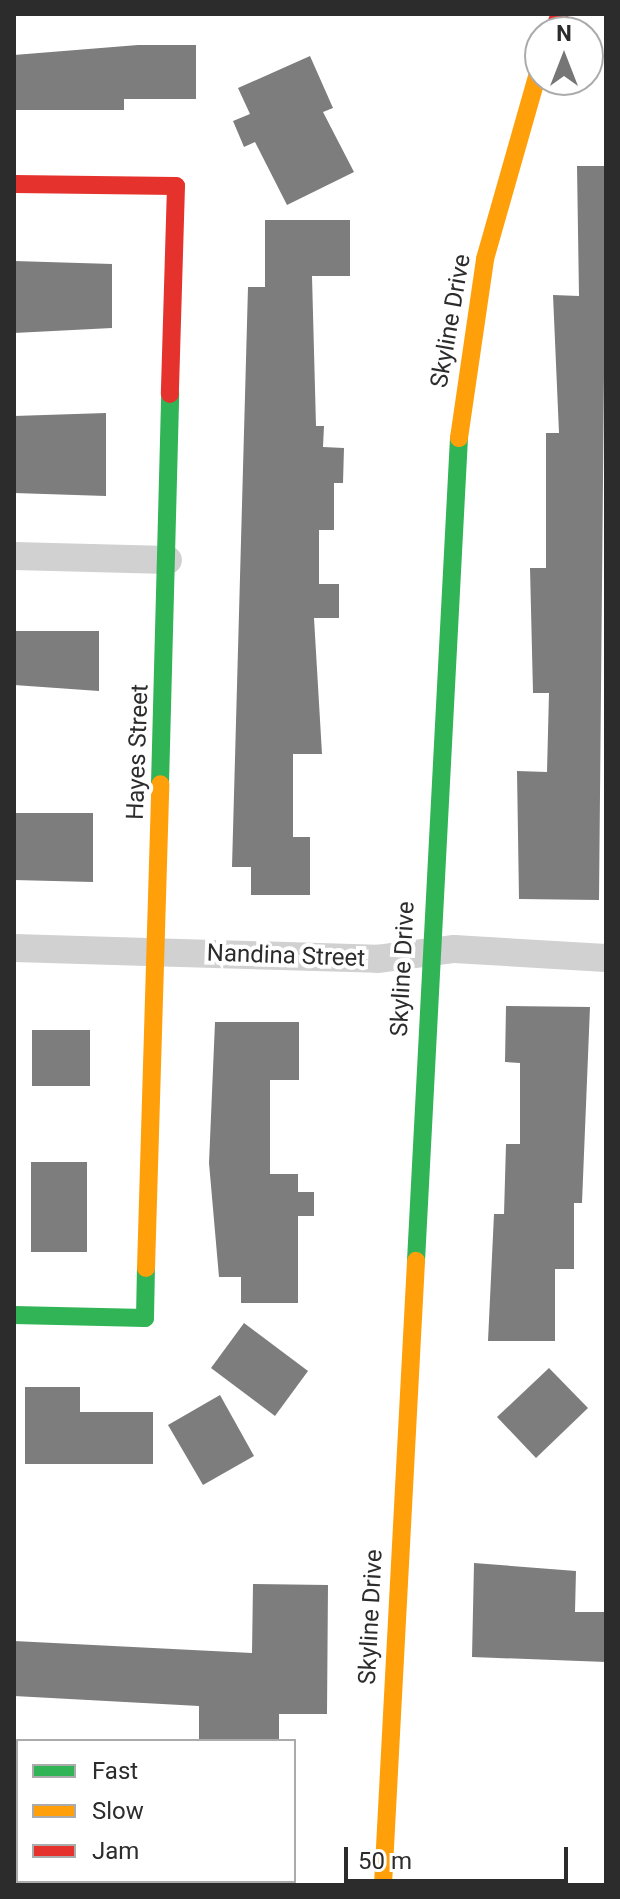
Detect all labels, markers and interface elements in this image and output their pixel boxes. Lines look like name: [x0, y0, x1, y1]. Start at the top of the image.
north arrow: [524, 16, 604, 96]
text: N: [556, 21, 572, 46]
street label: Skyline Drive: [425, 252, 477, 390]
street label: Hayes Street: [121, 684, 155, 820]
street label: Skyline Drive: [385, 901, 421, 1037]
street label: Nandina Street: [206, 939, 366, 973]
street label: Skyline Drive: [353, 1549, 389, 1685]
legend: [16, 1739, 296, 1883]
text: Fast: [92, 1757, 138, 1785]
text: Slow: [92, 1797, 144, 1825]
scale bar: [348, 1831, 572, 1881]
text: Jam: [92, 1837, 139, 1865]
text: 50 m: [358, 1847, 412, 1875]

